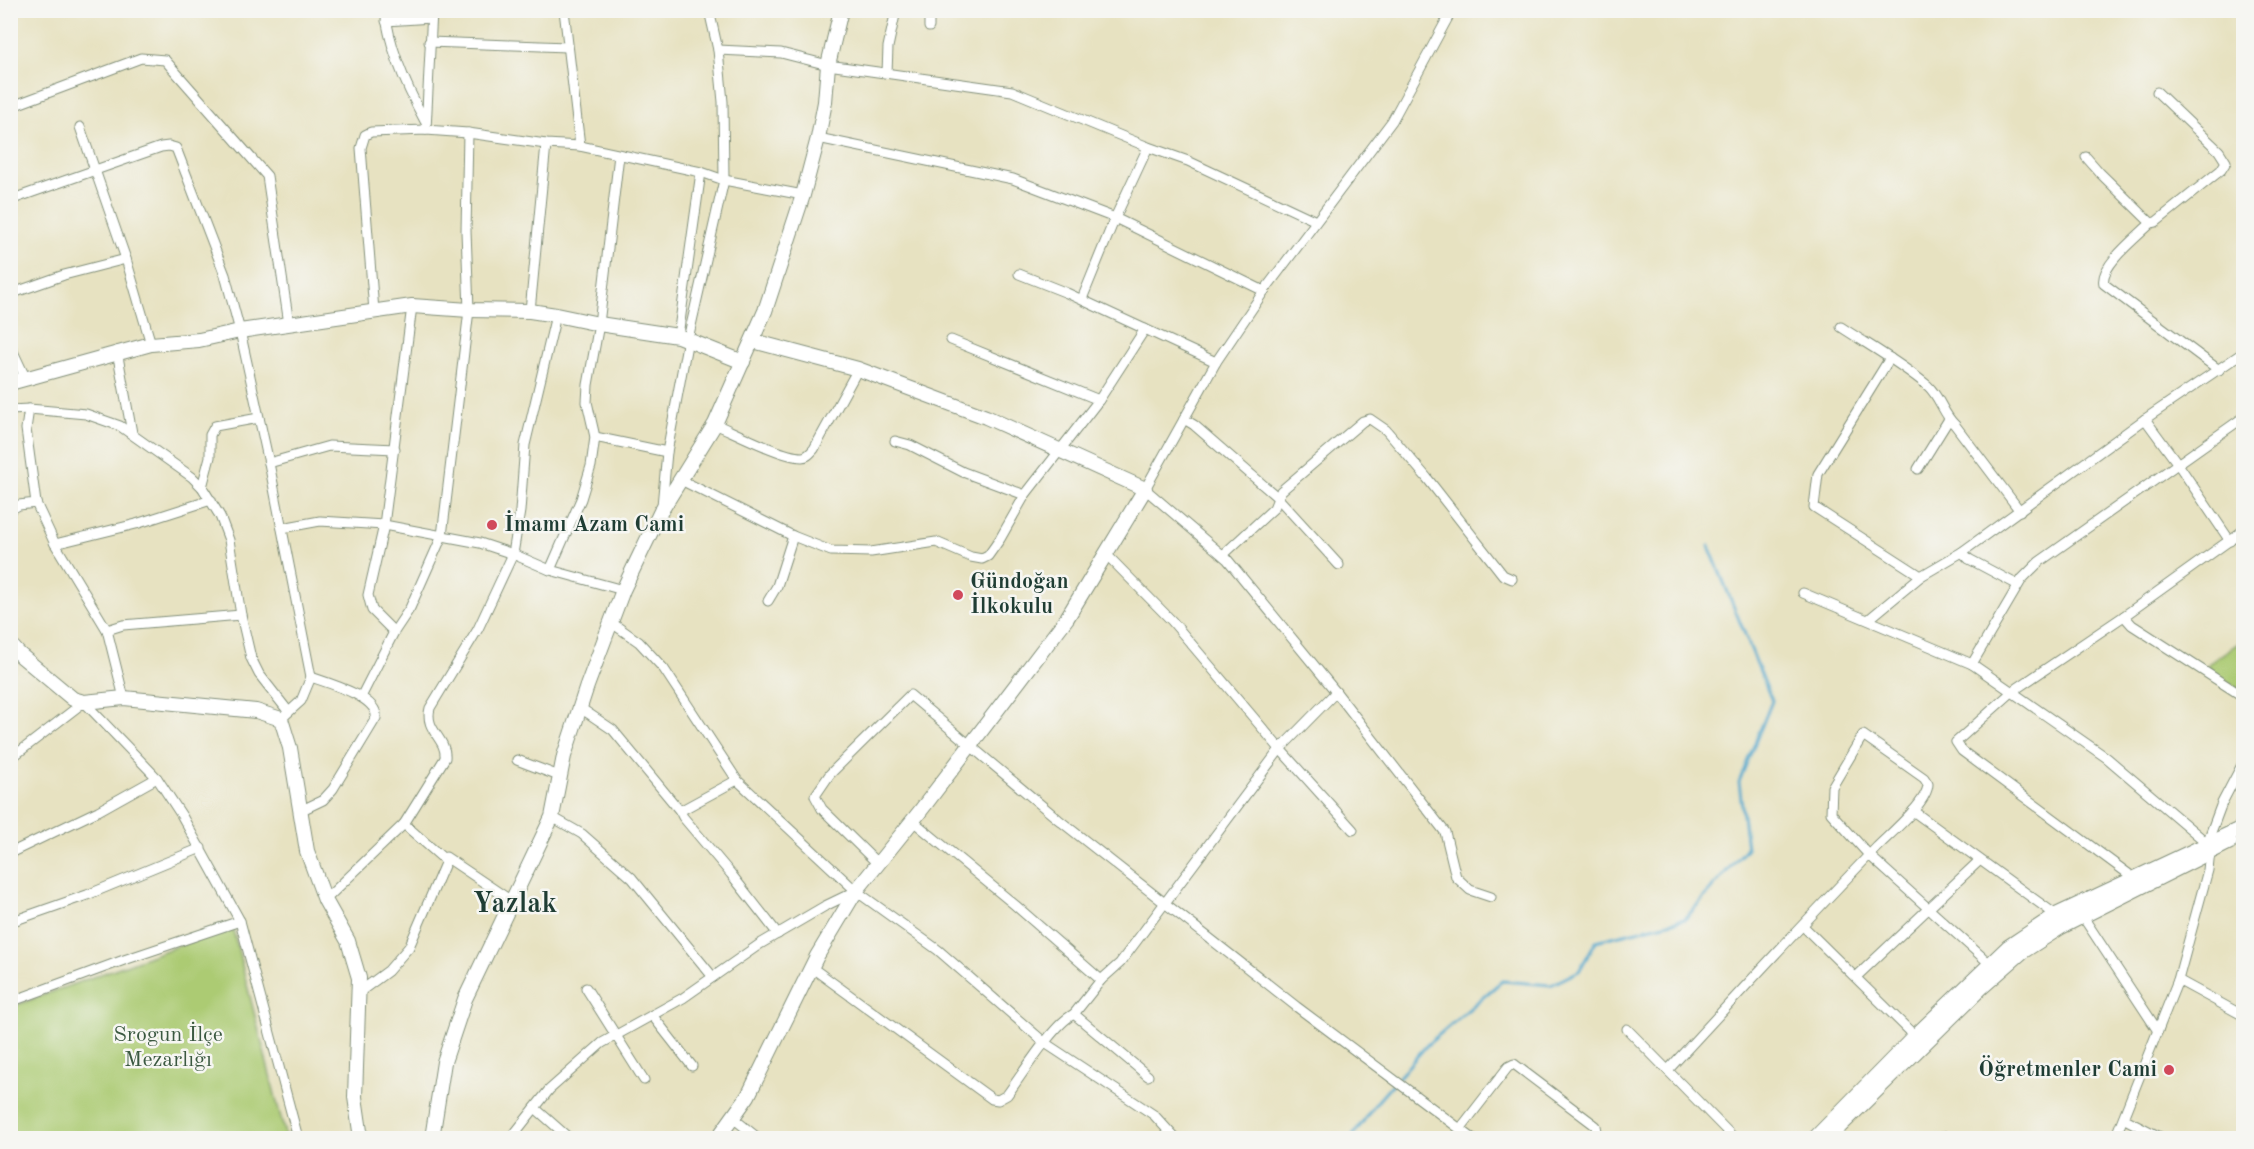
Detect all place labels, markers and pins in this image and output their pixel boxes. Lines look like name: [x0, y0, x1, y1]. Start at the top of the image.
place label: İmamı Azam Cami: [504, 510, 684, 536]
marker: İmamı Azam Cami: [485, 518, 499, 532]
place label: Gündoğan İlkokulu: [970, 571, 1069, 618]
marker: Gündoğan İlkokulu: [951, 588, 965, 602]
place label: Öğretmenler Cami: [1978, 1055, 2157, 1081]
marker: Öğretmenler Cami: [2162, 1063, 2176, 1077]

